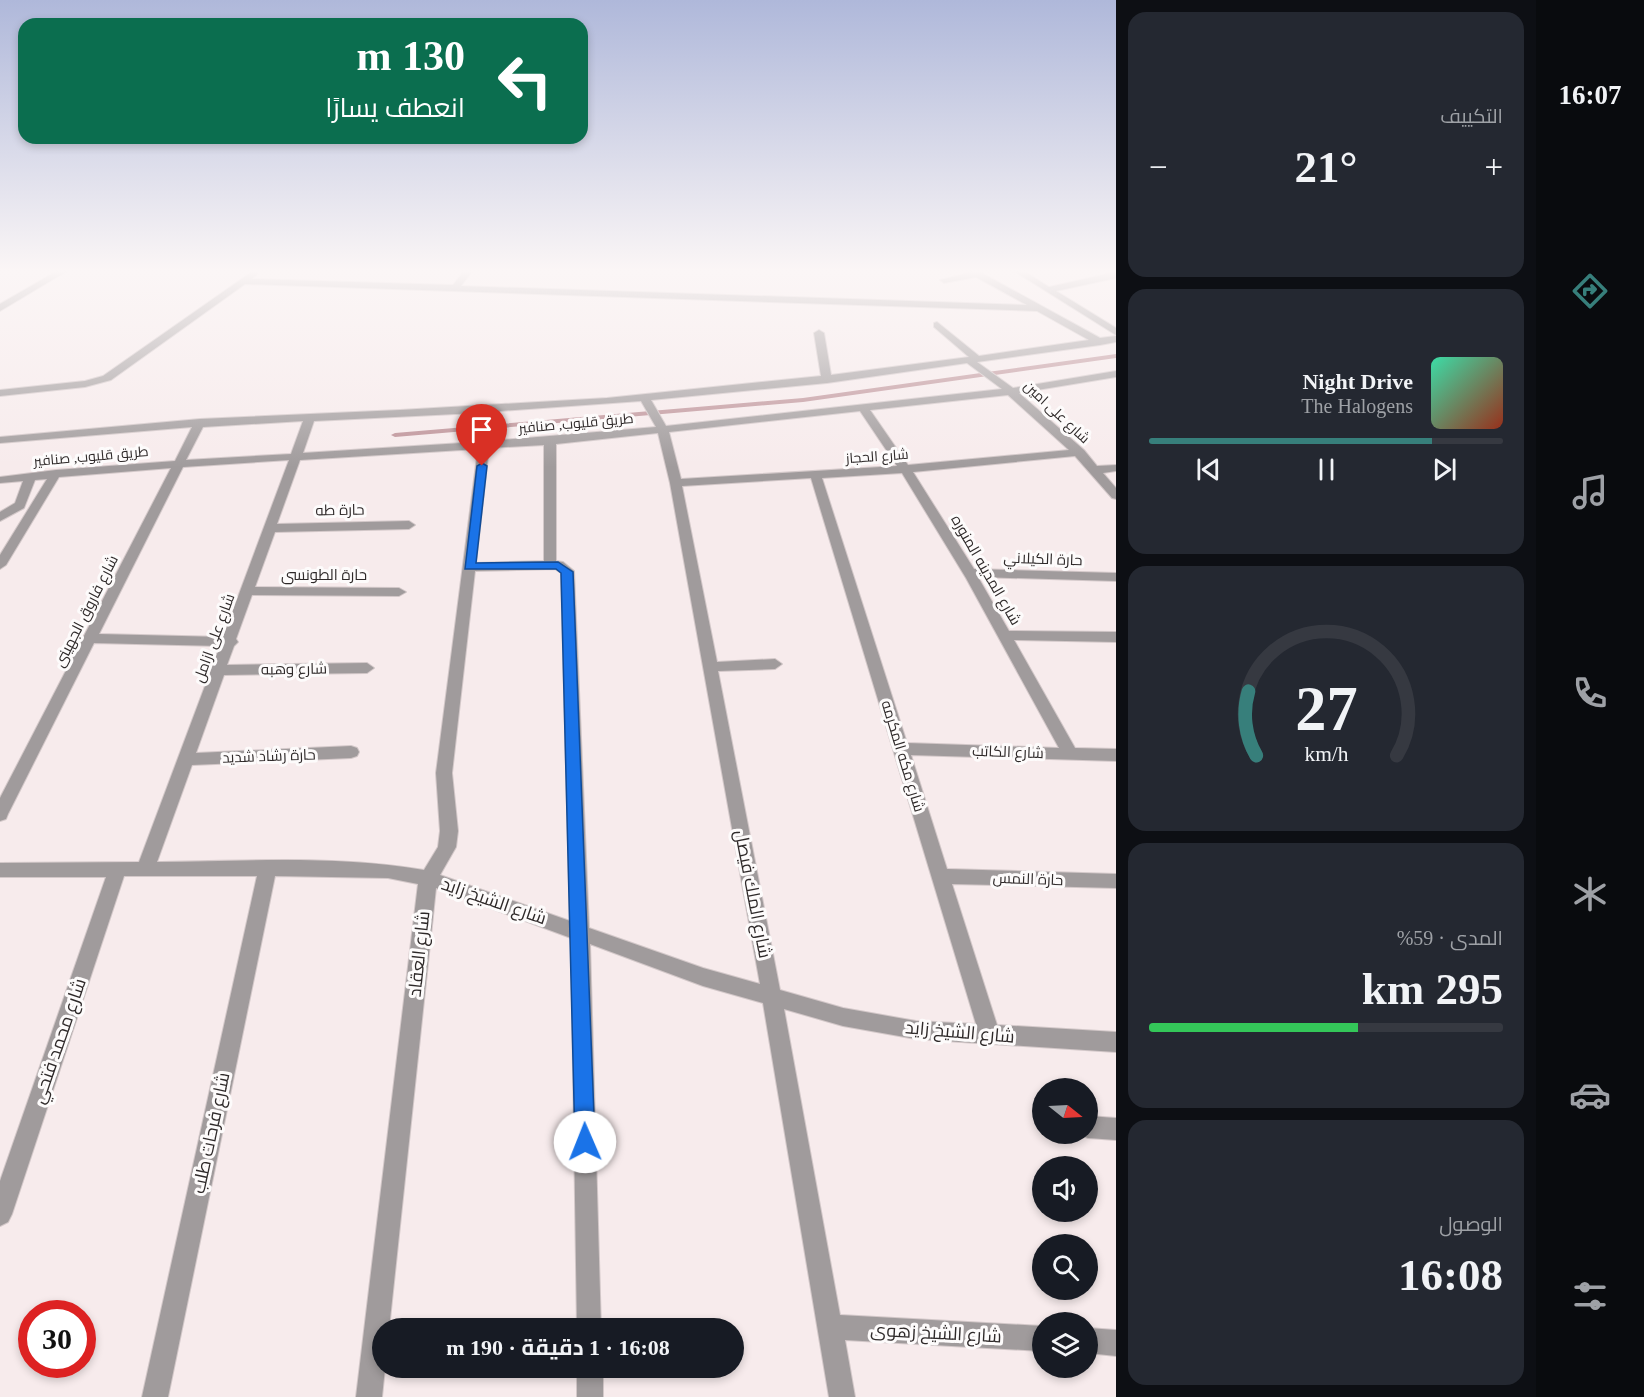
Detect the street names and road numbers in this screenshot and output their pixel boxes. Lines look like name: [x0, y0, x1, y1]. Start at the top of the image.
street label: شارع على امين: [1020, 378, 1092, 447]
street label: طريق قليوب, صنافير: [517, 411, 634, 437]
street label: طريق قليوب, صنافير: [32, 444, 149, 470]
street label: شارع الحجاز: [844, 447, 909, 467]
street label: حارة طه: [315, 502, 365, 519]
street label: شارع المدينه المنوره: [945, 512, 1024, 629]
street label: حارة الكيلاني: [1003, 550, 1083, 572]
street label: شارع فاروق الجهينى: [51, 552, 124, 671]
street label: حارة الطونسى: [281, 567, 367, 585]
street label: شارع على ازامل: [191, 591, 240, 686]
street label: شارع وهبه: [261, 660, 327, 681]
street label: شارع مكه المكرمه: [876, 698, 928, 815]
street label: شارع الكاتب: [972, 743, 1044, 764]
street label: حارة رشاد شديد: [222, 746, 316, 767]
street label: شارع الملك فيصل: [729, 828, 775, 960]
street label: حارة النمس: [992, 870, 1064, 890]
street label: شارع الشيخ زايد: [438, 874, 549, 930]
street label: شارع العقاد: [405, 910, 435, 998]
street label: شارع محمد فتحي: [28, 976, 94, 1108]
street label: شارع الشيخ زايد: [904, 1017, 1016, 1049]
street label: شارع فرحات طلب: [188, 1071, 236, 1196]
street label: شارع الشيخ زهوى: [870, 1320, 1002, 1348]

